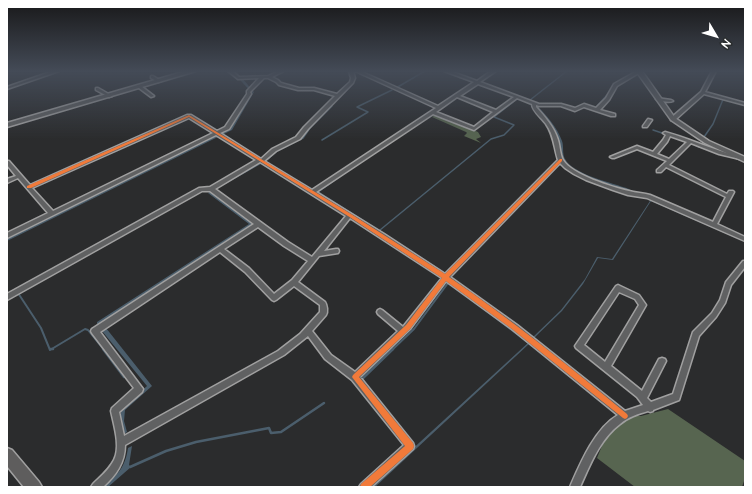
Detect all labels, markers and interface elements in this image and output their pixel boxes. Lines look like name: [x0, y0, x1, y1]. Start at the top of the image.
north arrow: [696, 16, 736, 56]
text: N: [718, 36, 734, 51]

